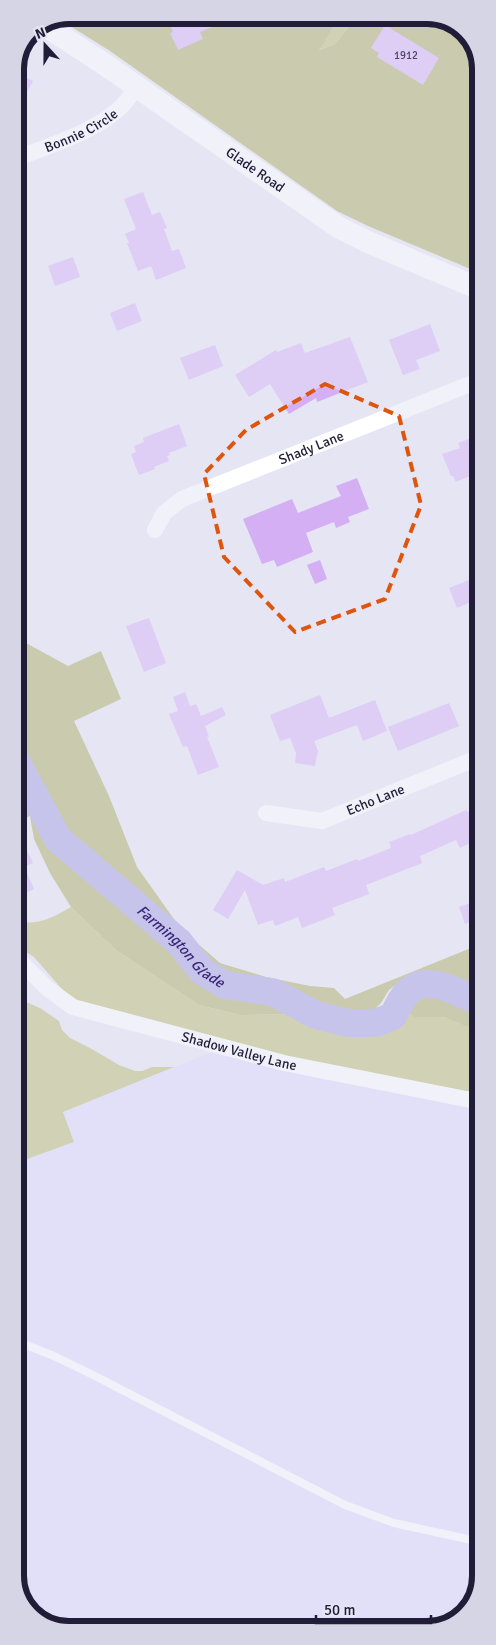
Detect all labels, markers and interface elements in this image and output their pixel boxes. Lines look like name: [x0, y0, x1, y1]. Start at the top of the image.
north arrow: [20, 20, 70, 70]
text: N: [33, 24, 48, 43]
house number: 1912: [394, 49, 418, 62]
street label: Bonnie Circle: [42, 105, 121, 156]
street label: Glade Road: [223, 143, 288, 196]
street label: Shady Lane: [276, 427, 346, 468]
street label: Echo Lane: [344, 780, 407, 819]
water label: Farmington Glade: [133, 901, 229, 992]
street label: Shadow Valley Lane: [180, 1028, 298, 1074]
scale bar: [316, 1592, 431, 1624]
text: 50 m: [324, 1601, 355, 1619]

